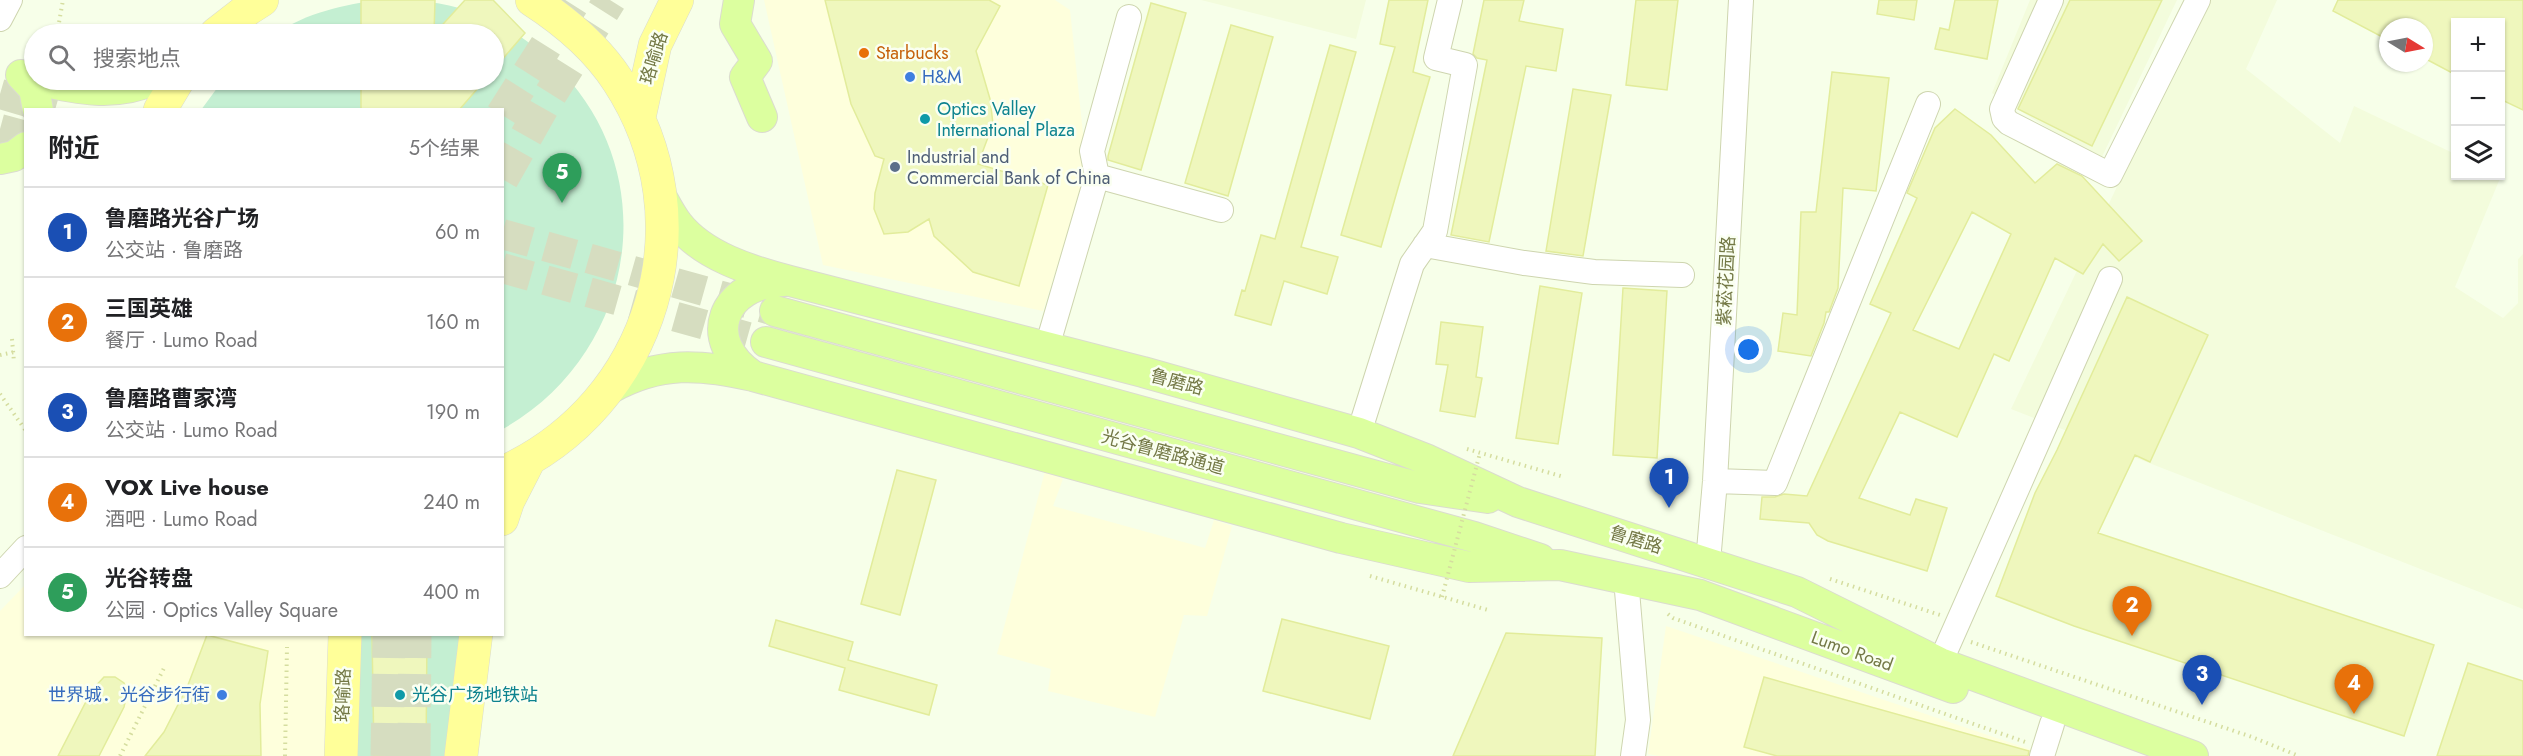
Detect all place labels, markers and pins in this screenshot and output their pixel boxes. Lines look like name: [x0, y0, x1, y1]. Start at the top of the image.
place label: Starbucks: [876, 40, 949, 66]
marker: Starbucks: [857, 46, 871, 60]
place label: H&M: [922, 64, 962, 90]
marker: H&M: [903, 70, 917, 84]
place label: Optics Valley International Plaza: [937, 96, 1075, 143]
marker: Optics Valley International Plaza: [918, 112, 932, 126]
place label: Industrial and Commercial Bank of China: [907, 144, 1110, 191]
pin: 5: [542, 154, 582, 203]
marker: Industrial and Commercial Bank of China: [888, 160, 902, 174]
pin: 1: [1650, 458, 1688, 508]
pin: 2: [2112, 586, 2152, 636]
pin: 3: [2182, 656, 2222, 705]
pin: 4: [2334, 664, 2374, 714]
place label: 世界城．光谷步行街: [48, 682, 210, 708]
place label: 光谷广场地铁站: [412, 682, 538, 708]
marker: 世界城．光谷步行街: [215, 688, 229, 702]
marker: 光谷广场地铁站: [393, 688, 407, 702]

